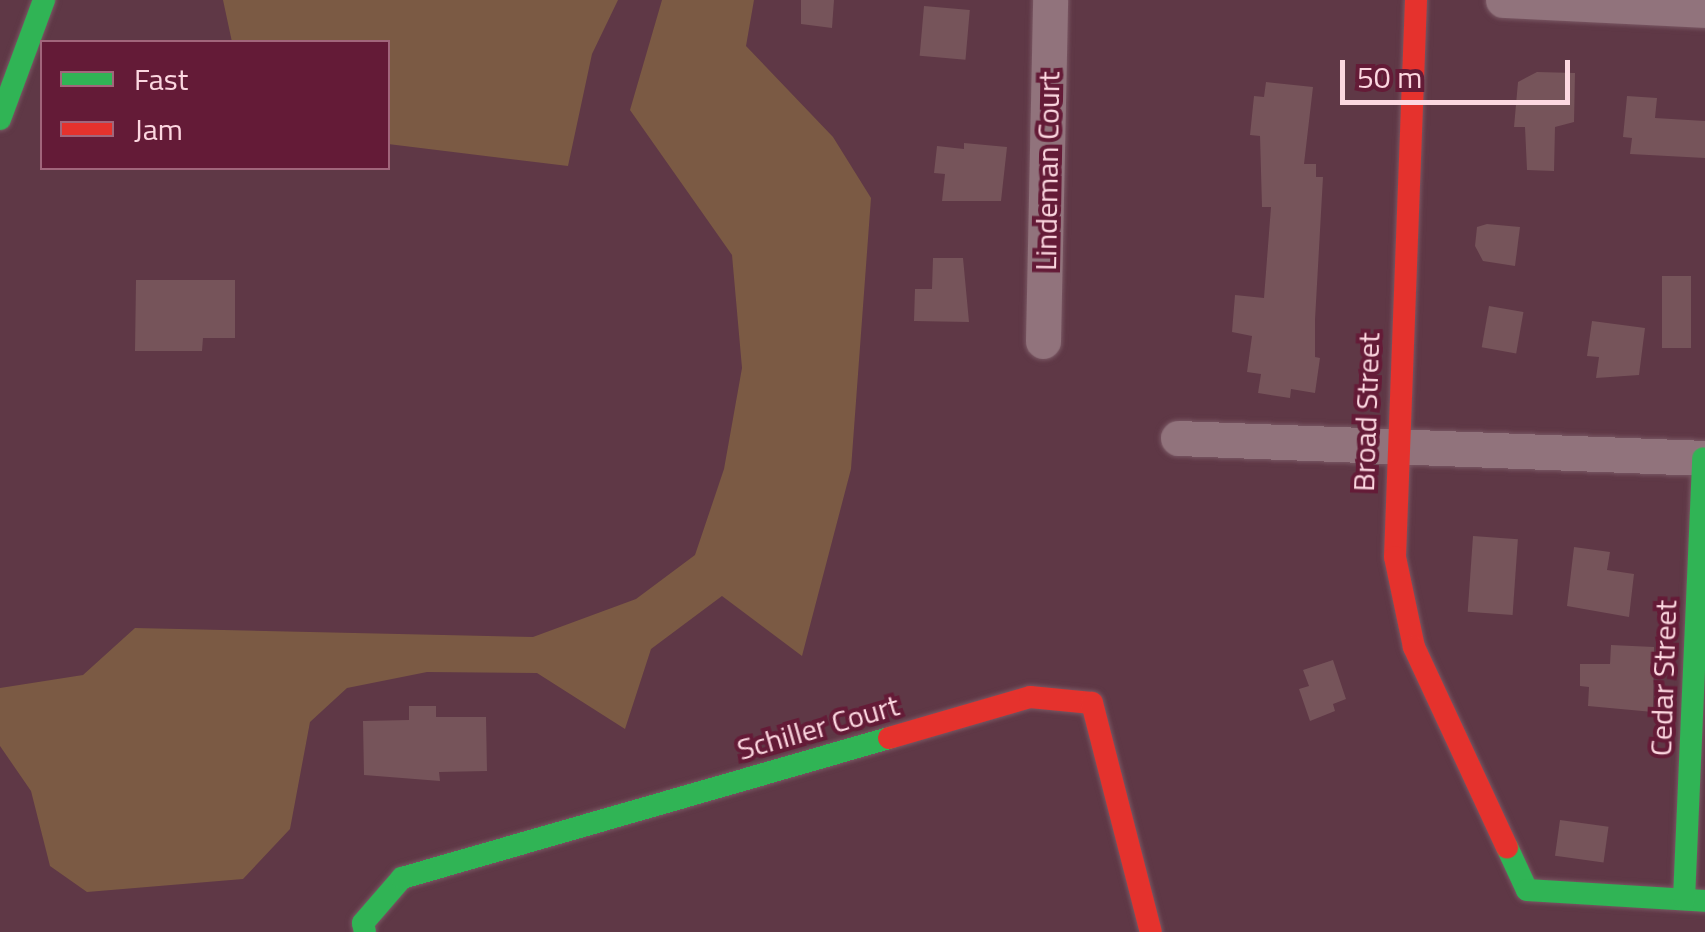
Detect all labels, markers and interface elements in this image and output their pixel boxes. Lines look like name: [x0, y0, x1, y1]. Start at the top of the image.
legend: [40, 40, 390, 170]
scale bar: [1345, 40, 1575, 102]
text: 50 m: [1357, 54, 1422, 100]
text: Fast: [134, 56, 188, 102]
street label: Lindeman Court: [1027, 71, 1067, 271]
text: Jam: [134, 106, 183, 152]
street label: Broad Street: [1345, 332, 1387, 492]
street label: Cedar Street: [1642, 599, 1684, 757]
street label: Schiller Court: [733, 687, 903, 767]

